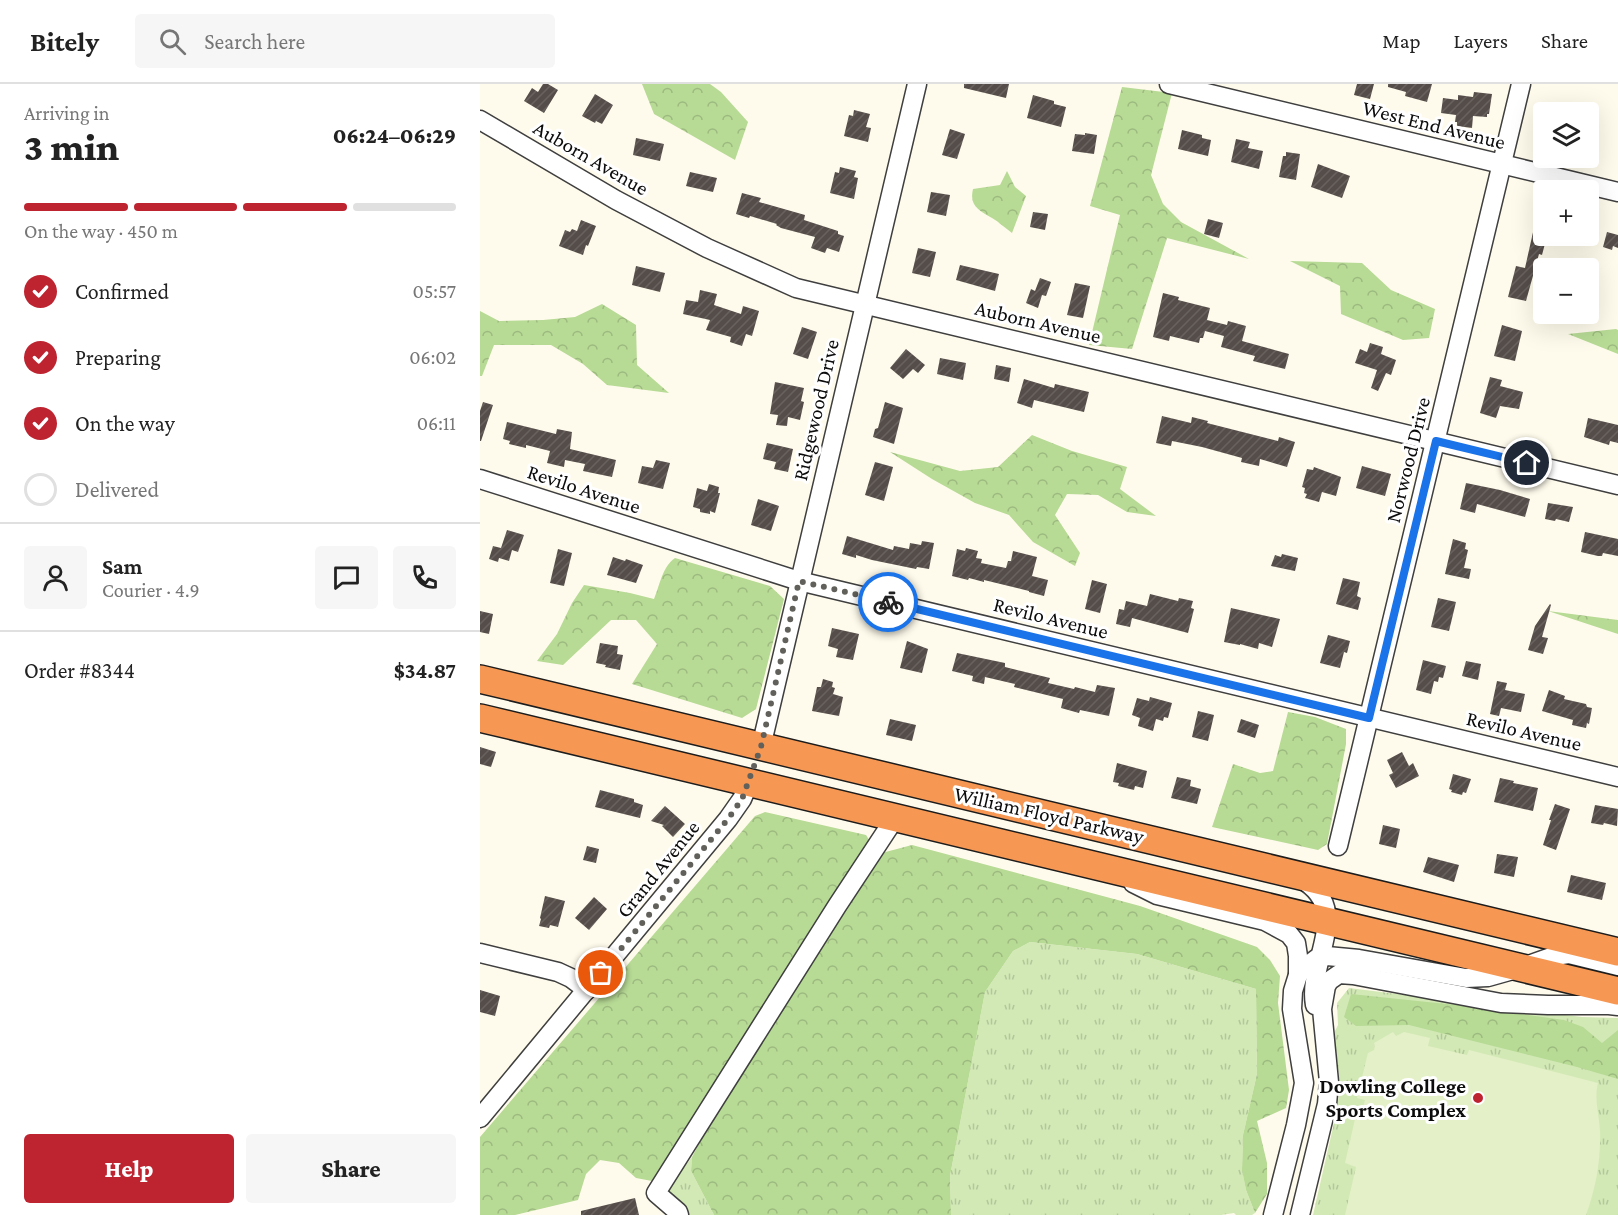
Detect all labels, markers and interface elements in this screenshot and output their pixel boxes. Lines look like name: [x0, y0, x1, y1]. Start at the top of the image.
search box: [135, 14, 555, 68]
icon: search: [156, 25, 189, 58]
text: Bitely: [30, 26, 99, 57]
text: Search here: [204, 29, 305, 54]
text: Map: [1382, 29, 1421, 53]
text: Layers: [1454, 29, 1508, 53]
text: Share: [1541, 29, 1588, 53]
street label: West End Avenue: [1360, 96, 1508, 154]
text: Arriving in: [24, 102, 109, 124]
map controls: [1533, 102, 1599, 324]
button: layers: [1533, 102, 1599, 168]
street label: Auborn Avenue: [529, 115, 653, 201]
text: 06:24–06:29: [333, 123, 456, 148]
text: 3 min: [24, 125, 119, 168]
button: +: [1533, 180, 1599, 246]
text: On the way · 450 m: [24, 220, 178, 242]
button: −: [1533, 258, 1599, 324]
icon: check: [24, 275, 57, 308]
text: Confirmed: [75, 279, 169, 304]
text: 05:57: [413, 280, 456, 302]
street label: Auborn Avenue: [973, 296, 1103, 348]
street label: Ridgewood Drive: [788, 337, 844, 483]
icon: check: [24, 341, 57, 374]
text: Preparing: [75, 345, 161, 370]
text: 06:02: [409, 346, 456, 368]
street label: Norwood Drive: [1381, 395, 1435, 525]
icon: check: [24, 407, 57, 440]
text: On the way: [75, 411, 175, 436]
text: 06:11: [417, 412, 456, 434]
pin: [1501, 437, 1552, 488]
icon: home: [1510, 446, 1543, 479]
street label: Revilo Avenue: [524, 459, 644, 519]
text: Delivered: [75, 477, 159, 502]
button: person: [24, 546, 87, 609]
button: chat: [315, 546, 378, 609]
button: phone: [393, 546, 456, 609]
text: Sam: [102, 554, 142, 579]
courier: [858, 572, 918, 632]
text: Courier · 4.9: [102, 579, 200, 601]
icon: bike: [872, 586, 905, 619]
street label: Revilo Avenue: [991, 592, 1111, 644]
text: Order #8344: [24, 658, 135, 683]
text: $34.87: [394, 658, 456, 683]
street label: Revilo Avenue: [1464, 706, 1584, 756]
street label: William Floyd Parkway: [952, 782, 1146, 849]
street label: Grand Avenue: [611, 816, 705, 922]
pin: [575, 947, 626, 998]
icon: bag: [584, 956, 617, 989]
place label: Dowling College Sports Complex: [1319, 1074, 1466, 1122]
marker: Dowling College Sports Complex: [1471, 1091, 1485, 1105]
button: Help: [24, 1134, 234, 1203]
button: Share: [246, 1134, 456, 1203]

